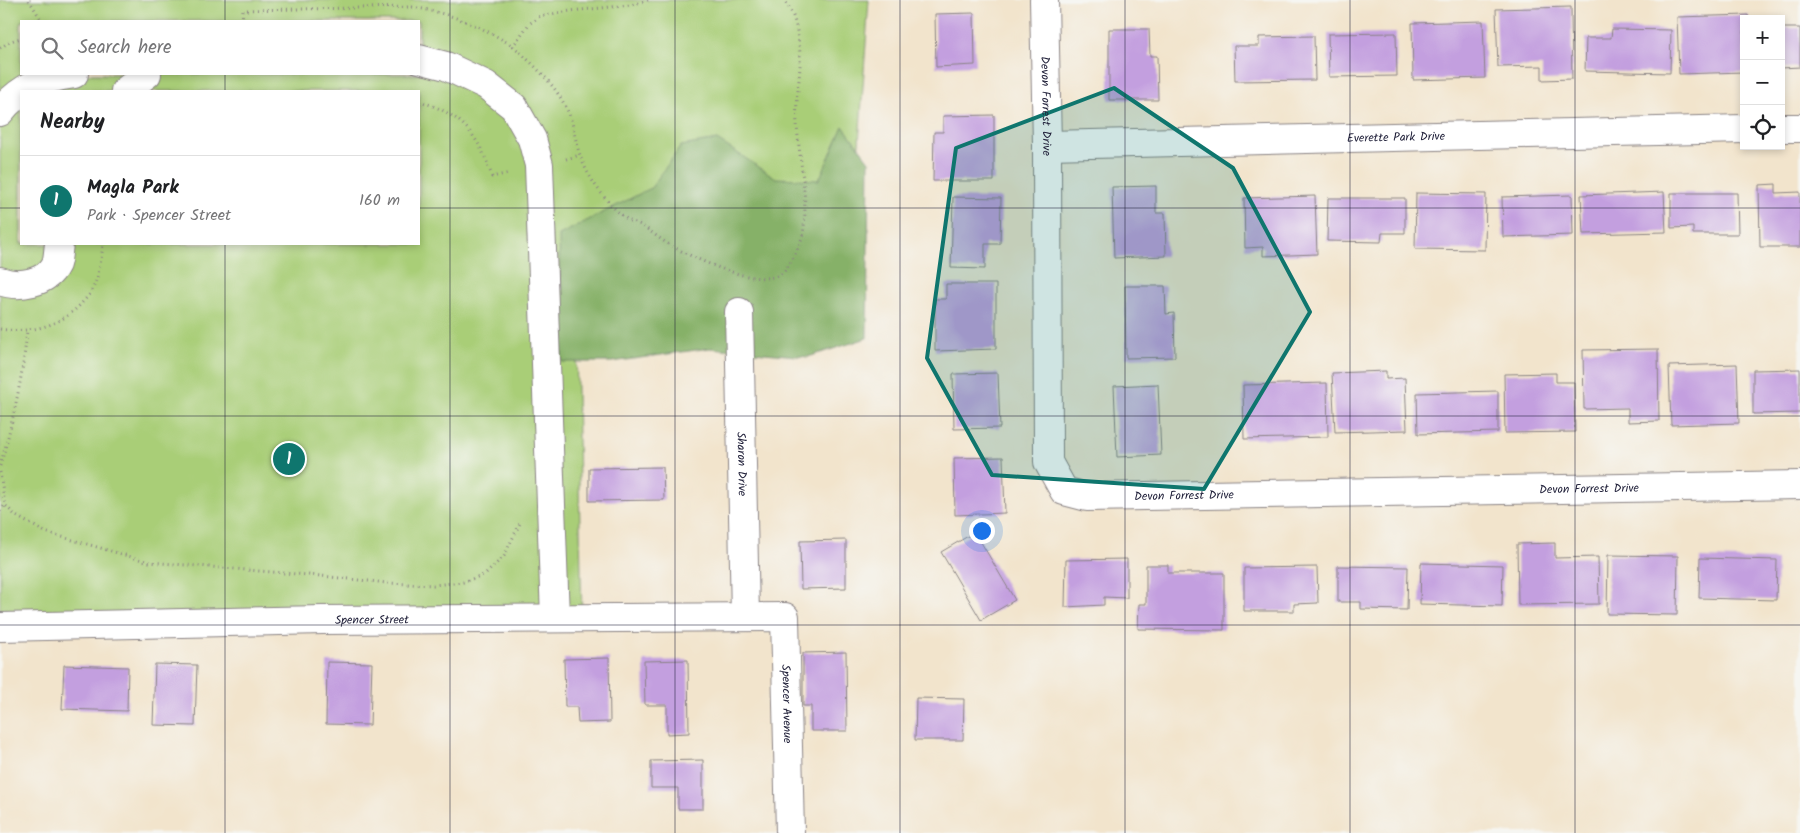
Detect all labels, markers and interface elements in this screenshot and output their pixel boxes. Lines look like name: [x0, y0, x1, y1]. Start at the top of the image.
map controls: [1740, 15, 1785, 150]
button: +: [1740, 15, 1785, 60]
search box: [20, 20, 420, 75]
text: Search here: [78, 33, 172, 63]
icon: search: [38, 34, 66, 62]
street label: Devon Forrest Drive: [1035, 56, 1056, 156]
button: −: [1740, 60, 1785, 105]
button: locate: [1740, 105, 1785, 150]
text: Nearby: [40, 106, 105, 139]
street label: Everette Park Drive: [1347, 127, 1446, 148]
text: Magla Park: [87, 173, 179, 203]
text: 1: [54, 188, 58, 213]
text: 160 m: [359, 188, 400, 213]
text: Park · Spencer Street: [87, 203, 231, 228]
street label: Sharon Drive: [731, 432, 752, 497]
pin: 1: [273, 440, 305, 478]
street label: Devon Forrest Drive: [1539, 479, 1640, 499]
street label: Devon Forrest Drive: [1134, 486, 1235, 506]
your location: [969, 518, 995, 544]
street label: Spencer Street: [335, 610, 409, 630]
street label: Spencer Avenue: [776, 664, 797, 744]

